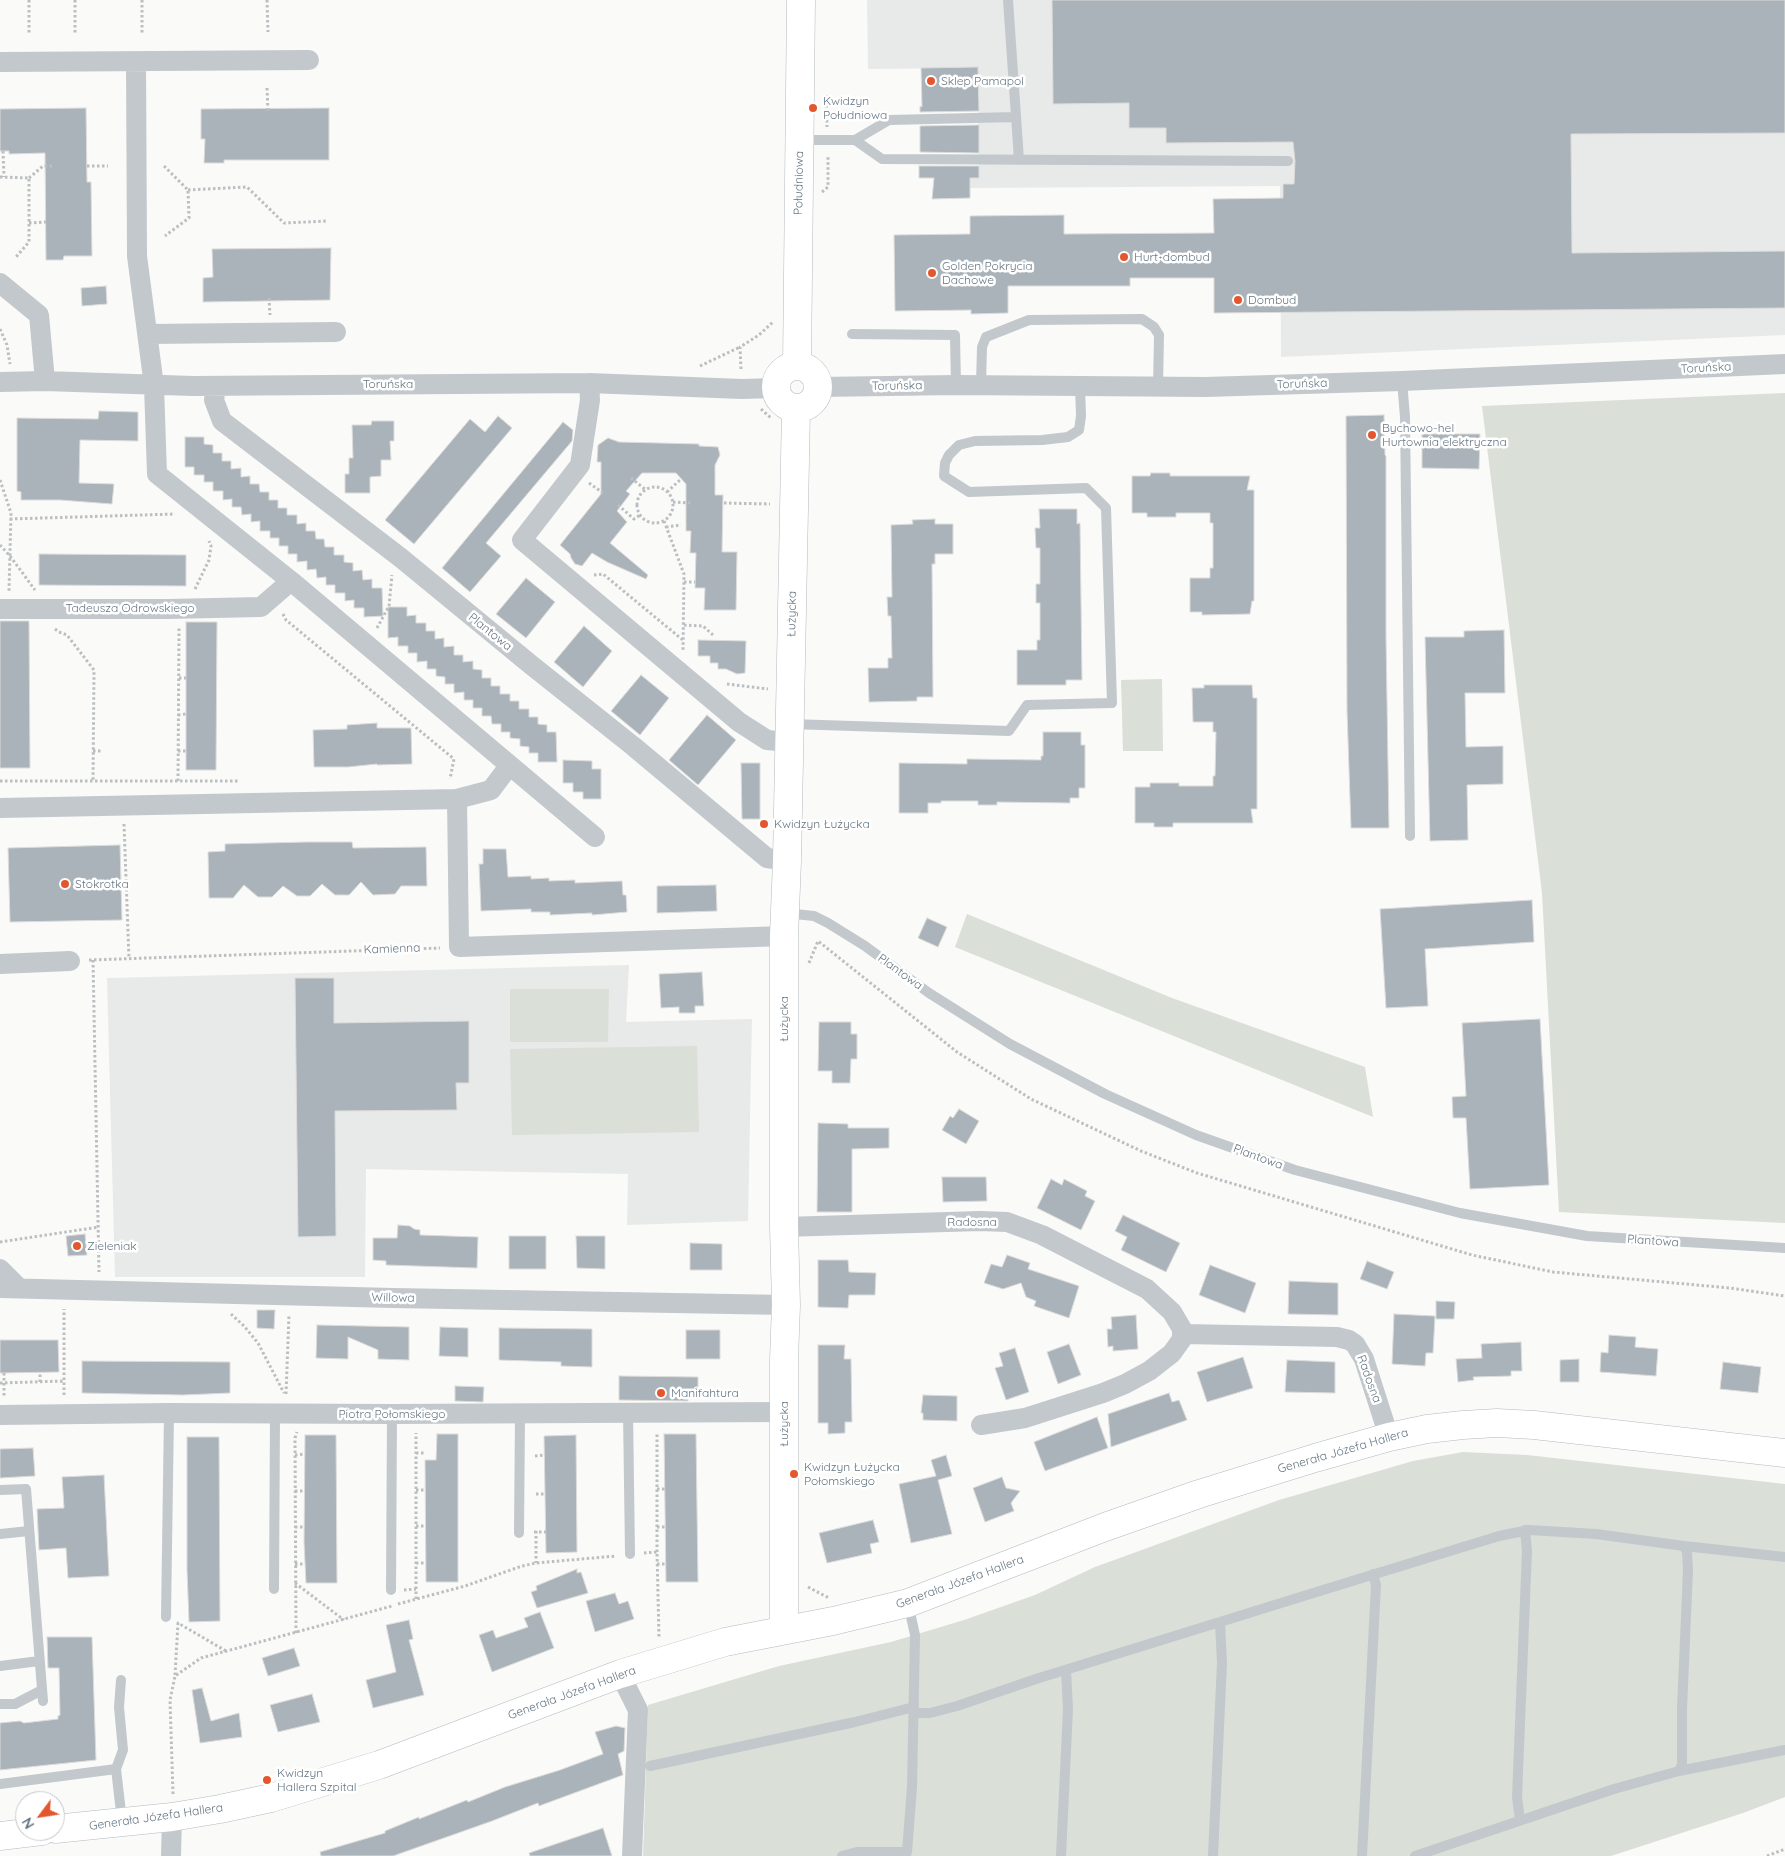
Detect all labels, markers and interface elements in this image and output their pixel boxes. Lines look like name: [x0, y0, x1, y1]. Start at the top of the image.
place label: Sklep Pamapol: [941, 74, 1024, 88]
marker: Sklep Pamapol: [925, 75, 937, 87]
place label: Kwidzyn Południowa: [823, 94, 887, 122]
marker: Kwidzyn Południowa: [807, 102, 819, 114]
street label: Południowa: [791, 151, 807, 215]
place label: Hurt-dombud: [1134, 250, 1210, 264]
marker: Hurt-dombud: [1118, 251, 1130, 263]
place label: Golden Pokrycia Dachowe: [942, 259, 1033, 287]
marker: Golden Pokrycia Dachowe: [926, 267, 938, 279]
place label: Dombud: [1248, 293, 1296, 307]
marker: Dombud: [1232, 294, 1244, 306]
street label: Toruńska: [1680, 359, 1732, 377]
street label: Toruńska: [1276, 376, 1328, 392]
street label: Toruńska: [363, 377, 413, 391]
street label: Toruńska: [872, 378, 922, 394]
place label: Bychowo-hel Hurtownia elektryczna: [1382, 421, 1507, 449]
marker: Bychowo-hel Hurtownia elektryczna: [1366, 429, 1378, 441]
street label: Łużycka: [784, 591, 800, 637]
street label: Tadeusza Odrowskiego: [65, 601, 195, 615]
street label: Plantowa: [465, 610, 515, 654]
place label: Kwidzyn Łużycka: [774, 817, 870, 831]
marker: Kwidzyn Łużycka: [758, 818, 770, 830]
place label: Stokrotka: [75, 877, 129, 891]
marker: Stokrotka: [59, 878, 71, 890]
street label: Kamienna: [363, 941, 421, 957]
street label: Plantowa: [875, 951, 925, 993]
street label: Łużycka: [777, 996, 791, 1042]
street label: Plantowa: [1231, 1141, 1285, 1173]
street label: Radosna: [947, 1215, 997, 1229]
street label: Plantowa: [1627, 1232, 1679, 1250]
place label: Zieleniak: [87, 1239, 137, 1253]
marker: Zieleniak: [71, 1240, 83, 1252]
street label: Willowa: [371, 1290, 415, 1306]
street label: Radosna: [1354, 1353, 1384, 1405]
place label: Manifahtura: [671, 1386, 739, 1400]
marker: Manifahtura: [655, 1387, 667, 1399]
street label: Łużycka: [777, 1401, 791, 1447]
street label: Piotra Połomskiego: [338, 1407, 446, 1421]
street label: Generała Józefa Hallera: [1276, 1425, 1410, 1477]
place label: Kwidzyn Łużycka Połomskiego: [804, 1460, 900, 1488]
marker: Kwidzyn Łużycka Połomskiego: [788, 1468, 800, 1480]
street label: Generała Józefa Hallera: [894, 1552, 1026, 1612]
street label: Generała Józefa Hallera: [506, 1663, 638, 1723]
place label: Kwidzyn Hallera Szpital: [277, 1766, 357, 1794]
marker: Kwidzyn Hallera Szpital: [261, 1774, 273, 1786]
north arrow: [15, 1791, 65, 1841]
street label: Generała Józefa Hallera: [88, 1800, 224, 1834]
text: N: [18, 1814, 38, 1832]

